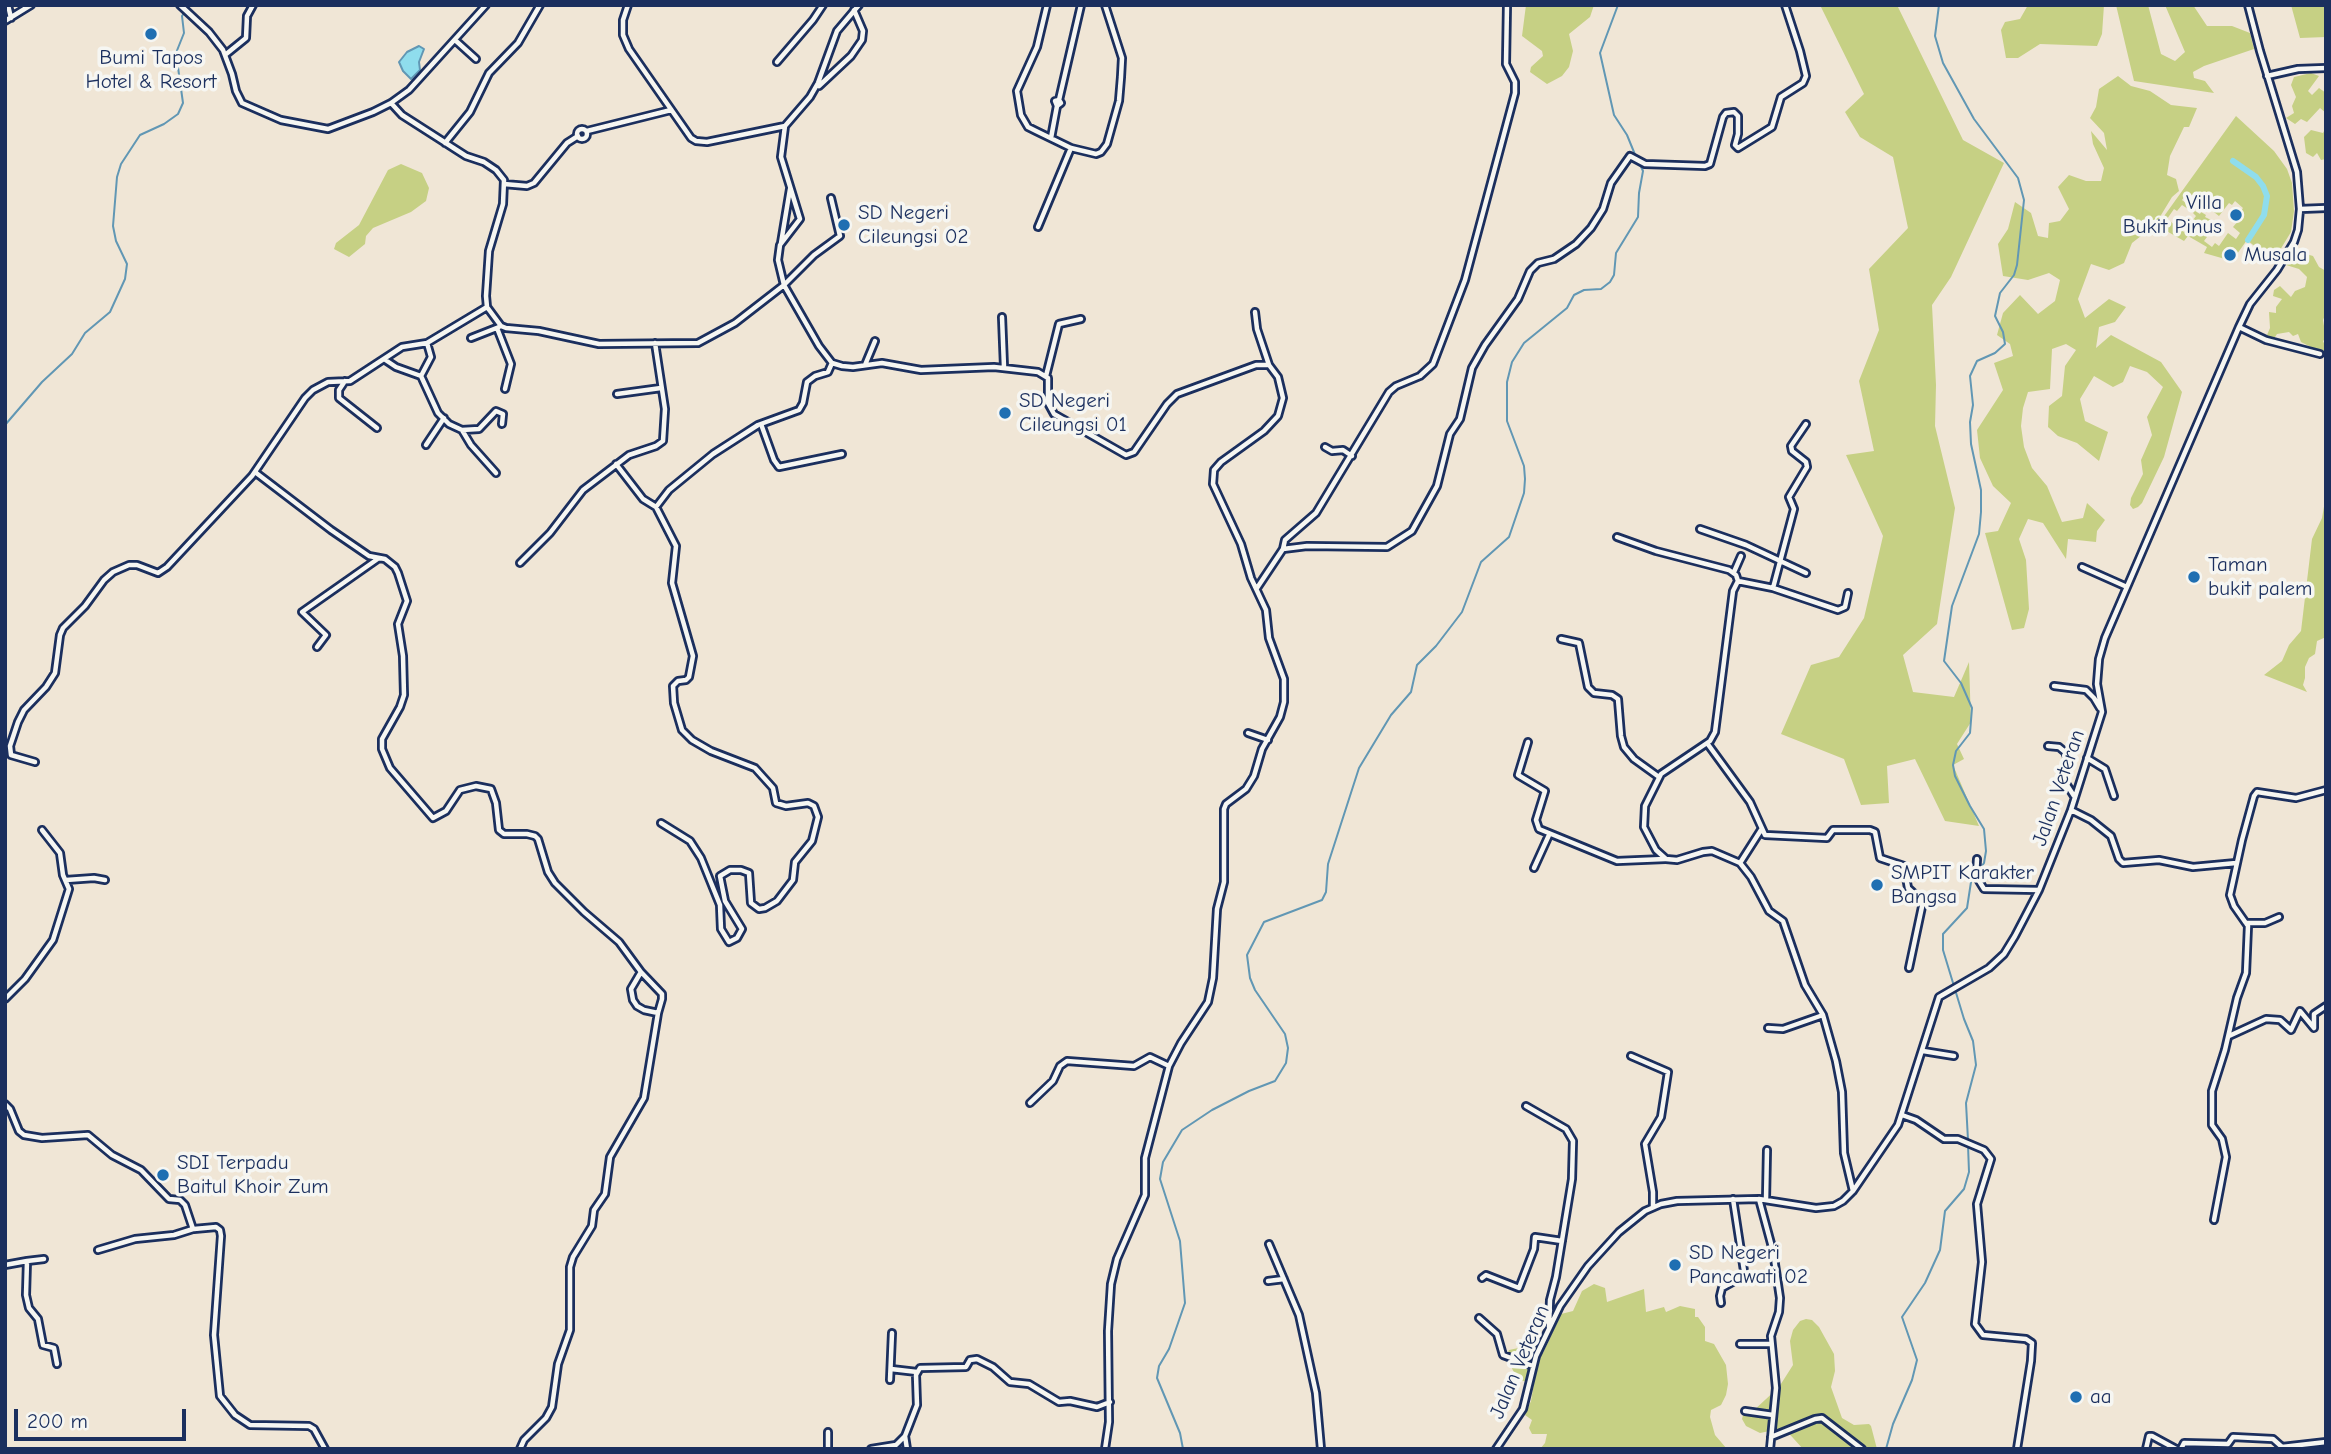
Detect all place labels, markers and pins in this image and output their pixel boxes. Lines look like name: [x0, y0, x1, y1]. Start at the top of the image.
marker: Bumi Tapos Hotel & Resort: [143, 26, 159, 42]
place label: Bumi Tapos Hotel & Resort: [85, 45, 217, 95]
place label: Villa Bukit Pinus: [2123, 190, 2222, 240]
place label: SD Negeri Cileungsi 02: [858, 200, 969, 250]
marker: Villa Bukit Pinus: [2228, 207, 2244, 223]
marker: SD Negeri Cileungsi 02: [836, 217, 852, 233]
place label: Musala: [2244, 242, 2307, 268]
marker: Musala: [2222, 247, 2238, 263]
place label: SD Negeri Cileungsi 01: [1019, 388, 1127, 438]
marker: SD Negeri Cileungsi 01: [997, 405, 1013, 421]
place label: Taman bukit palem: [2208, 552, 2312, 602]
marker: Taman bukit palem: [2186, 569, 2202, 585]
place label: SMPIT Karakter Bangsa: [1891, 860, 2034, 910]
marker: SMPIT Karakter Bangsa: [1869, 877, 1885, 893]
place label: SDI Terpadu Baitul Khoir Zum: [177, 1150, 329, 1200]
marker: SDI Terpadu Baitul Khoir Zum: [155, 1167, 171, 1183]
place label: SD Negeri Pancawati 02: [1689, 1240, 1808, 1290]
marker: SD Negeri Pancawati 02: [1667, 1257, 1683, 1273]
place label: aa: [2090, 1384, 2112, 1410]
marker: aa: [2068, 1389, 2084, 1405]

